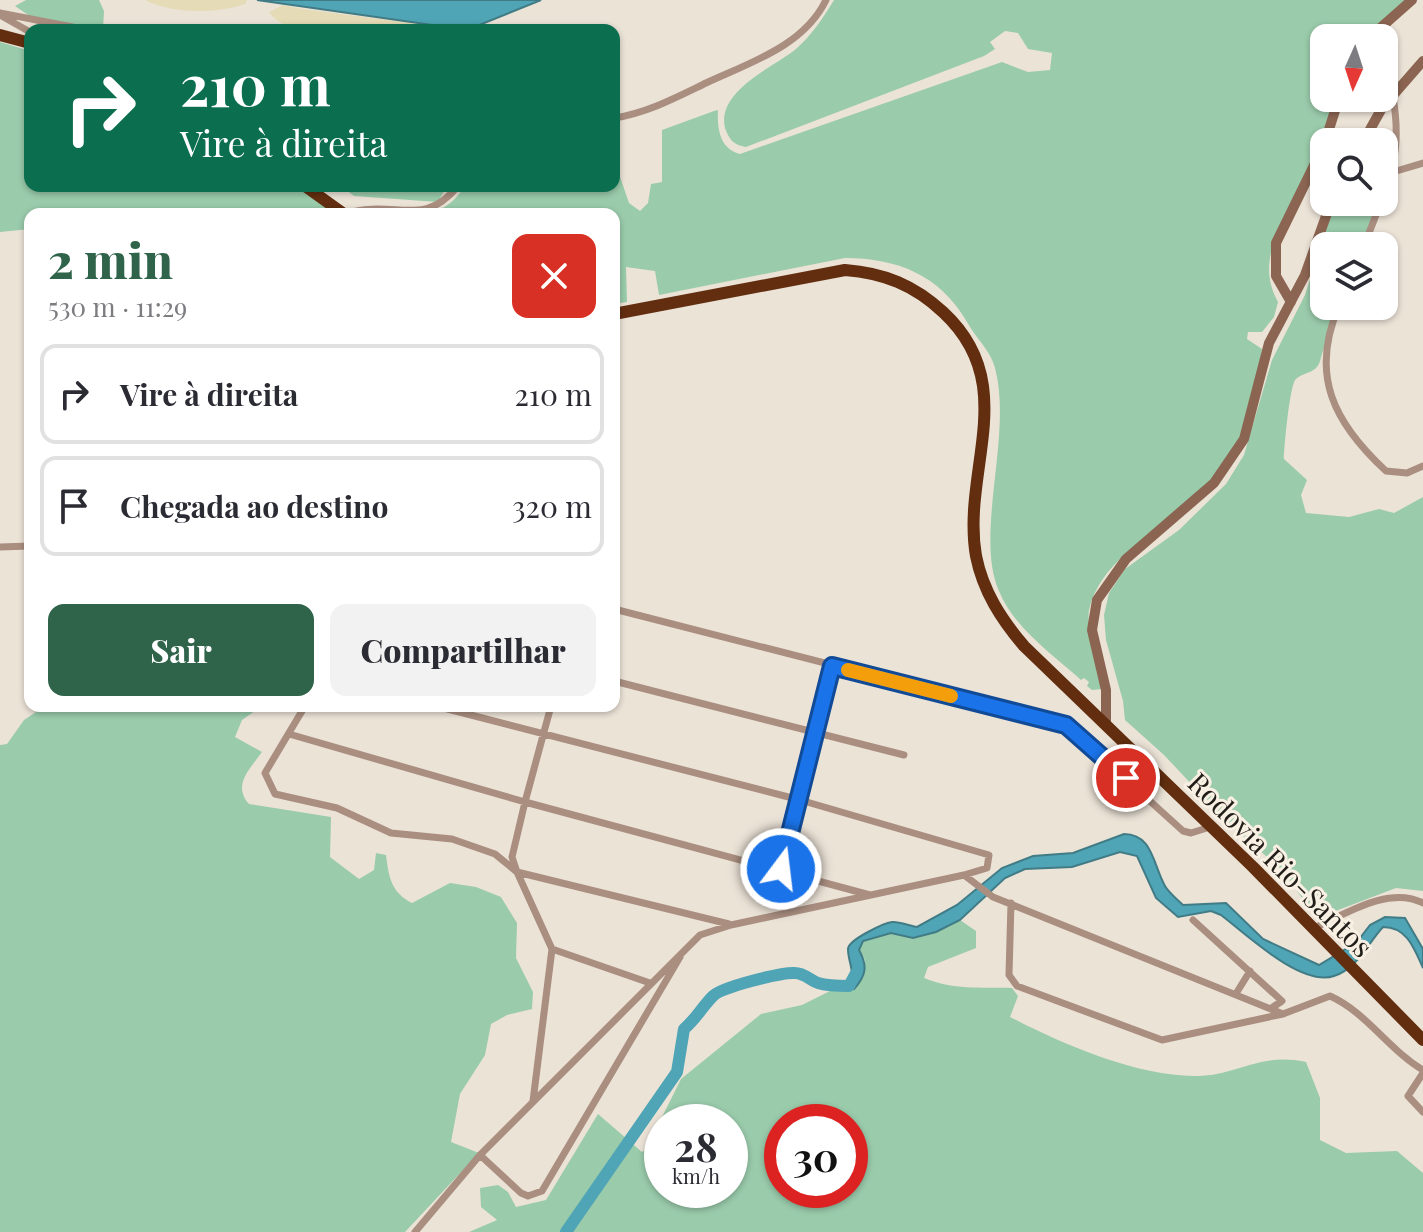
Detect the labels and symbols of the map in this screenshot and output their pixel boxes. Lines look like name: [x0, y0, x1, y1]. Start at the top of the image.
north arrow: [1310, 24, 1398, 112]
pin: [1092, 744, 1160, 812]
street label: Rodovia Rio-Santos: [1181, 764, 1381, 964]
position arrow: [739, 827, 823, 911]
speed limit sign: 30: [764, 1104, 868, 1208]

